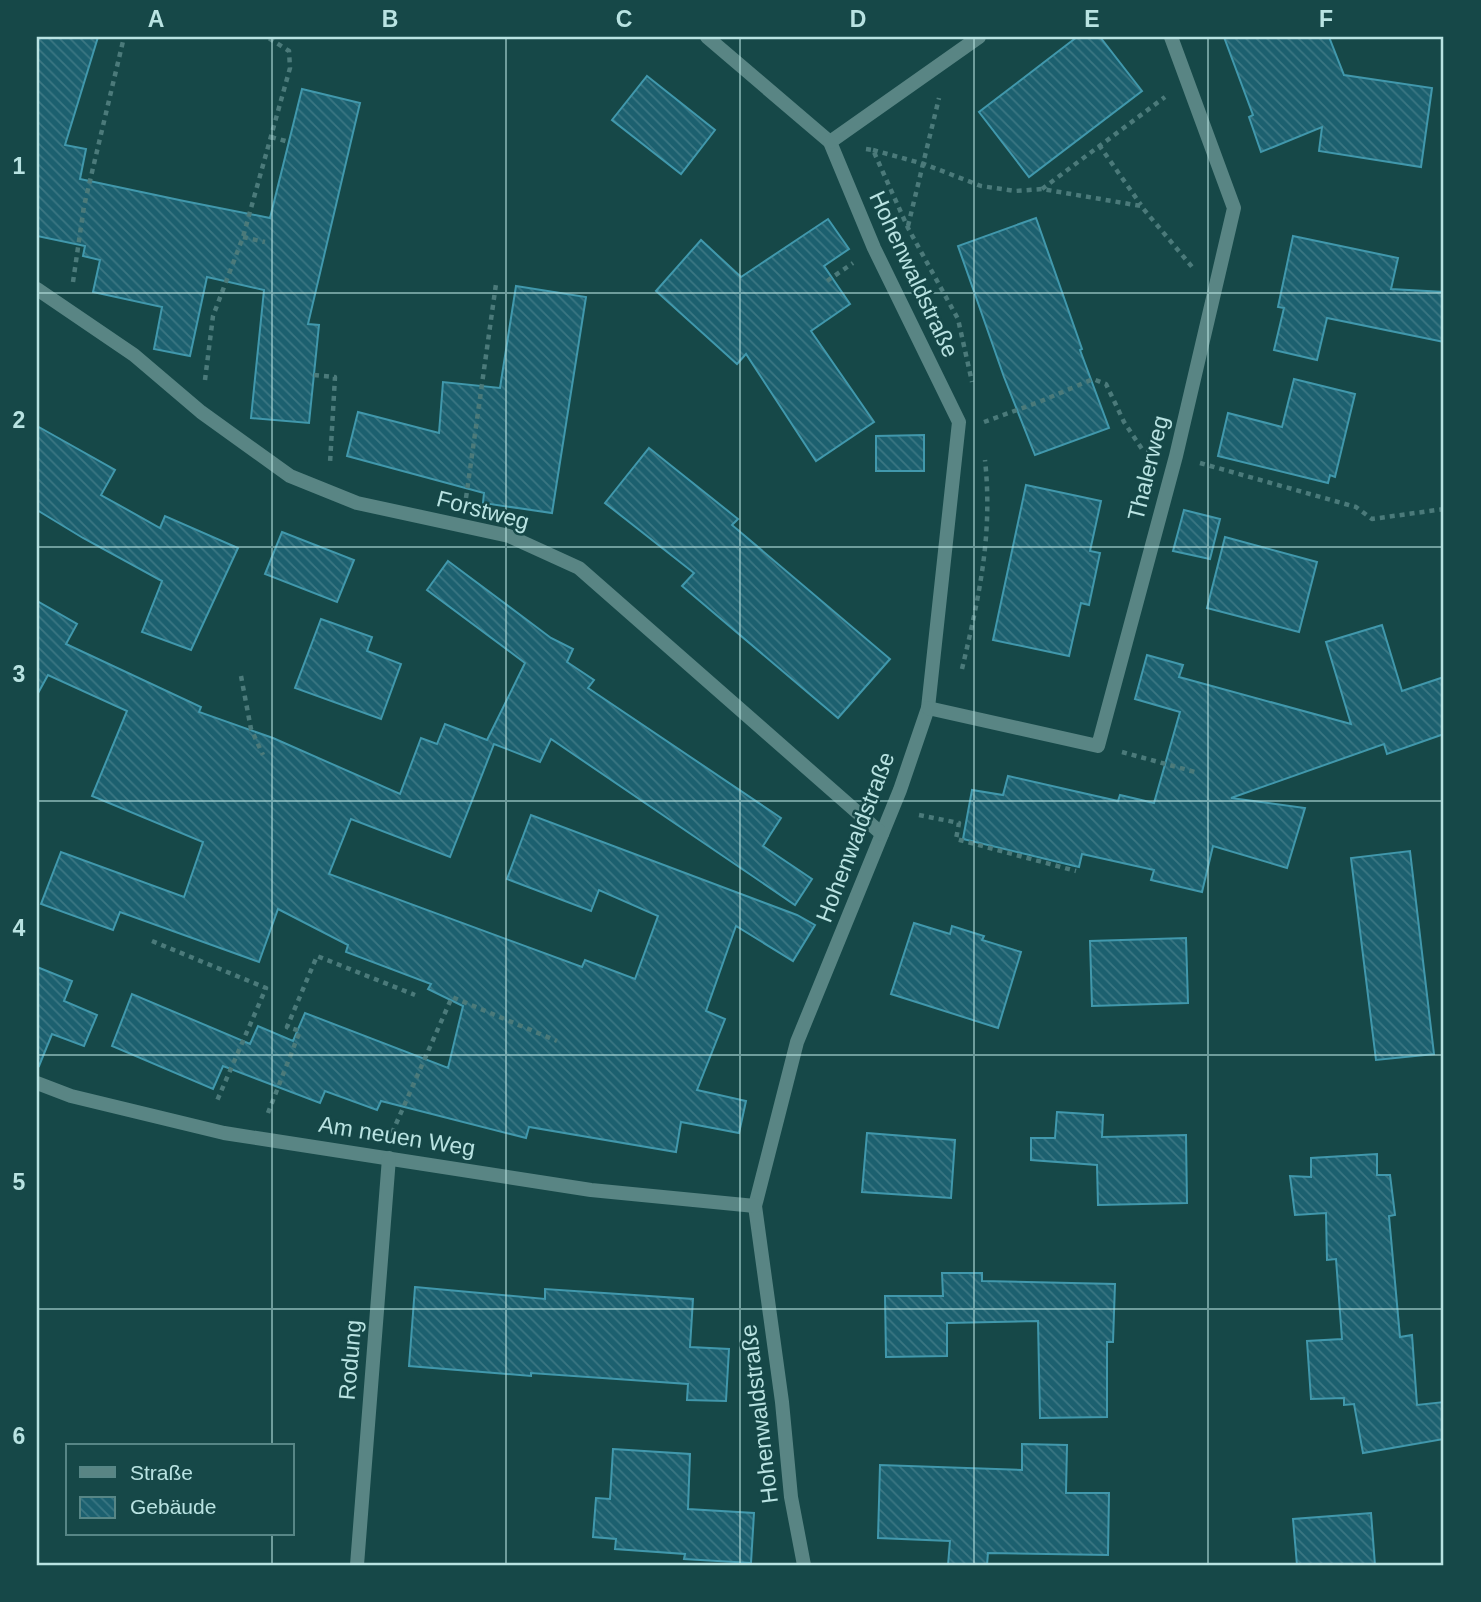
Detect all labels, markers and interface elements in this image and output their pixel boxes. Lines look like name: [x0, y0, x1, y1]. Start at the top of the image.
text: A: [148, 6, 164, 32]
text: B: [382, 6, 398, 32]
text: C: [616, 6, 632, 32]
text: D: [850, 6, 866, 32]
text: E: [1084, 6, 1100, 32]
text: F: [1319, 6, 1333, 32]
text: 1: [13, 153, 26, 179]
street label: Hohenwaldstraße: [864, 187, 964, 361]
text: 2: [13, 407, 25, 433]
street label: Thalerweg: [1122, 413, 1174, 523]
street label: Forstweg: [434, 485, 532, 535]
text: 3: [13, 661, 25, 687]
street label: Hohenwaldstraße: [811, 748, 899, 926]
text: 4: [13, 915, 26, 941]
street label: Am neuen Weg: [317, 1111, 477, 1161]
text: 5: [13, 1169, 26, 1195]
street label: Rodung: [334, 1319, 366, 1401]
street label: Hohenwaldstraße: [735, 1323, 783, 1505]
text: 6: [13, 1423, 25, 1449]
legend: [66, 1444, 294, 1536]
text: Straße: [130, 1461, 193, 1484]
text: Gebäude: [130, 1495, 216, 1518]

